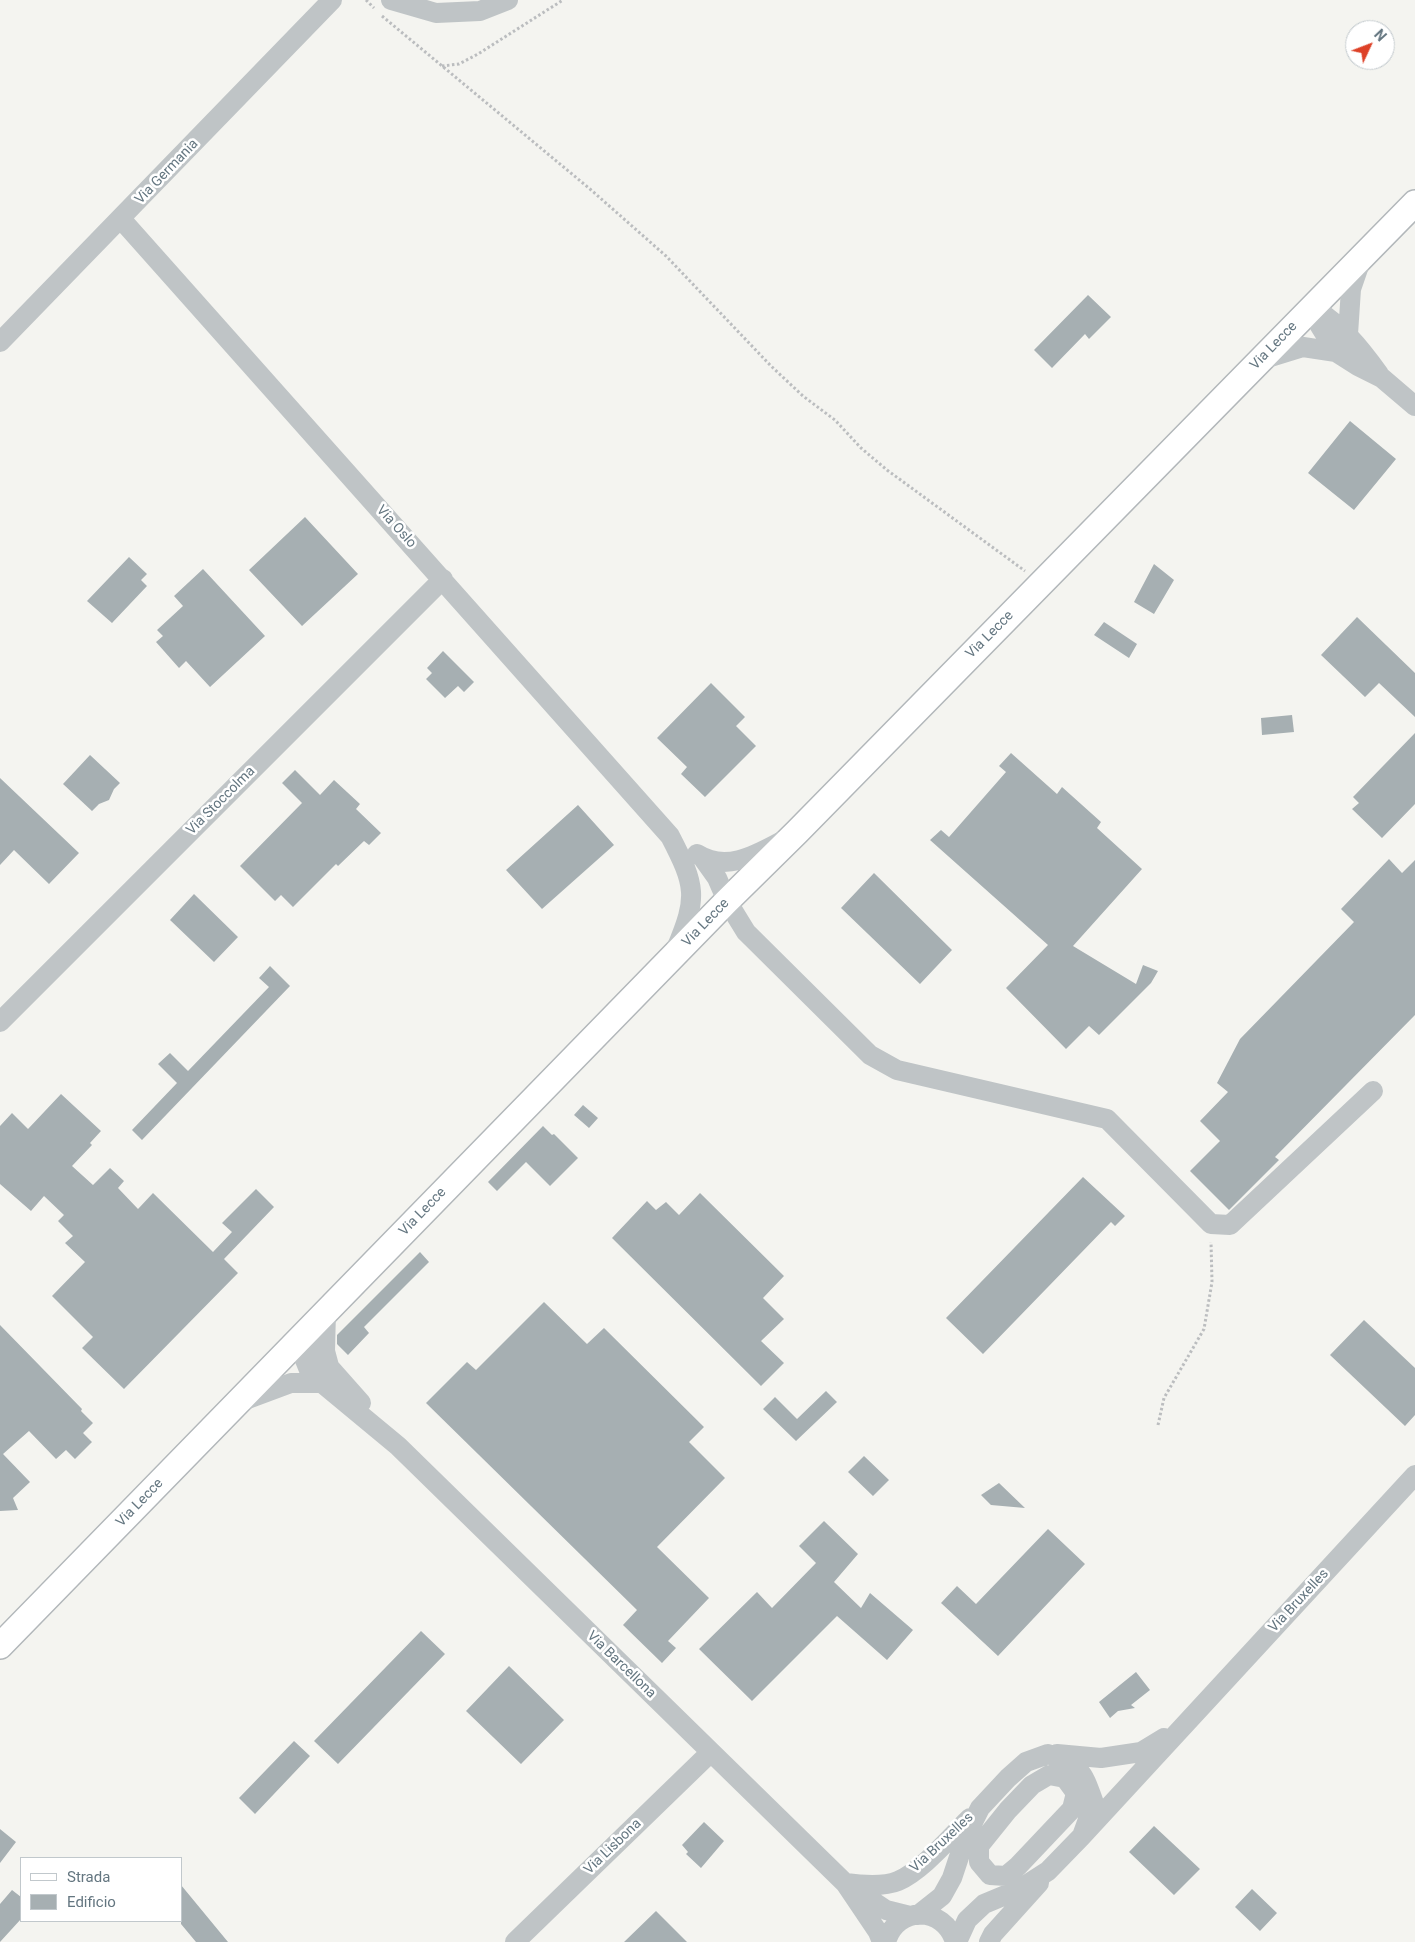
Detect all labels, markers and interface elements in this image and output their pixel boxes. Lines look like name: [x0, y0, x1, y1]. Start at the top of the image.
north arrow: [1345, 20, 1395, 70]
text: N: [1371, 26, 1389, 45]
street label: Via Germania: [132, 136, 202, 208]
street label: Via Lecce: [1247, 318, 1301, 374]
street label: Via Oslo: [372, 502, 420, 552]
street label: Via Lecce: [963, 608, 1017, 662]
street label: Via Stoccolma: [183, 763, 259, 839]
street label: Via Lecce: [679, 895, 733, 951]
street label: Via Lecce: [396, 1184, 450, 1240]
street label: Via Lecce: [113, 1475, 167, 1531]
street label: Via Bruxelles: [1265, 1566, 1333, 1636]
street label: Via Barcellona: [583, 1628, 659, 1702]
street label: Via Bruxelles: [907, 1809, 977, 1877]
street label: Via Lisbona: [581, 1816, 645, 1878]
legend: [20, 1857, 182, 1922]
text: Strada: [67, 1868, 110, 1886]
text: Edificio: [67, 1893, 116, 1911]

